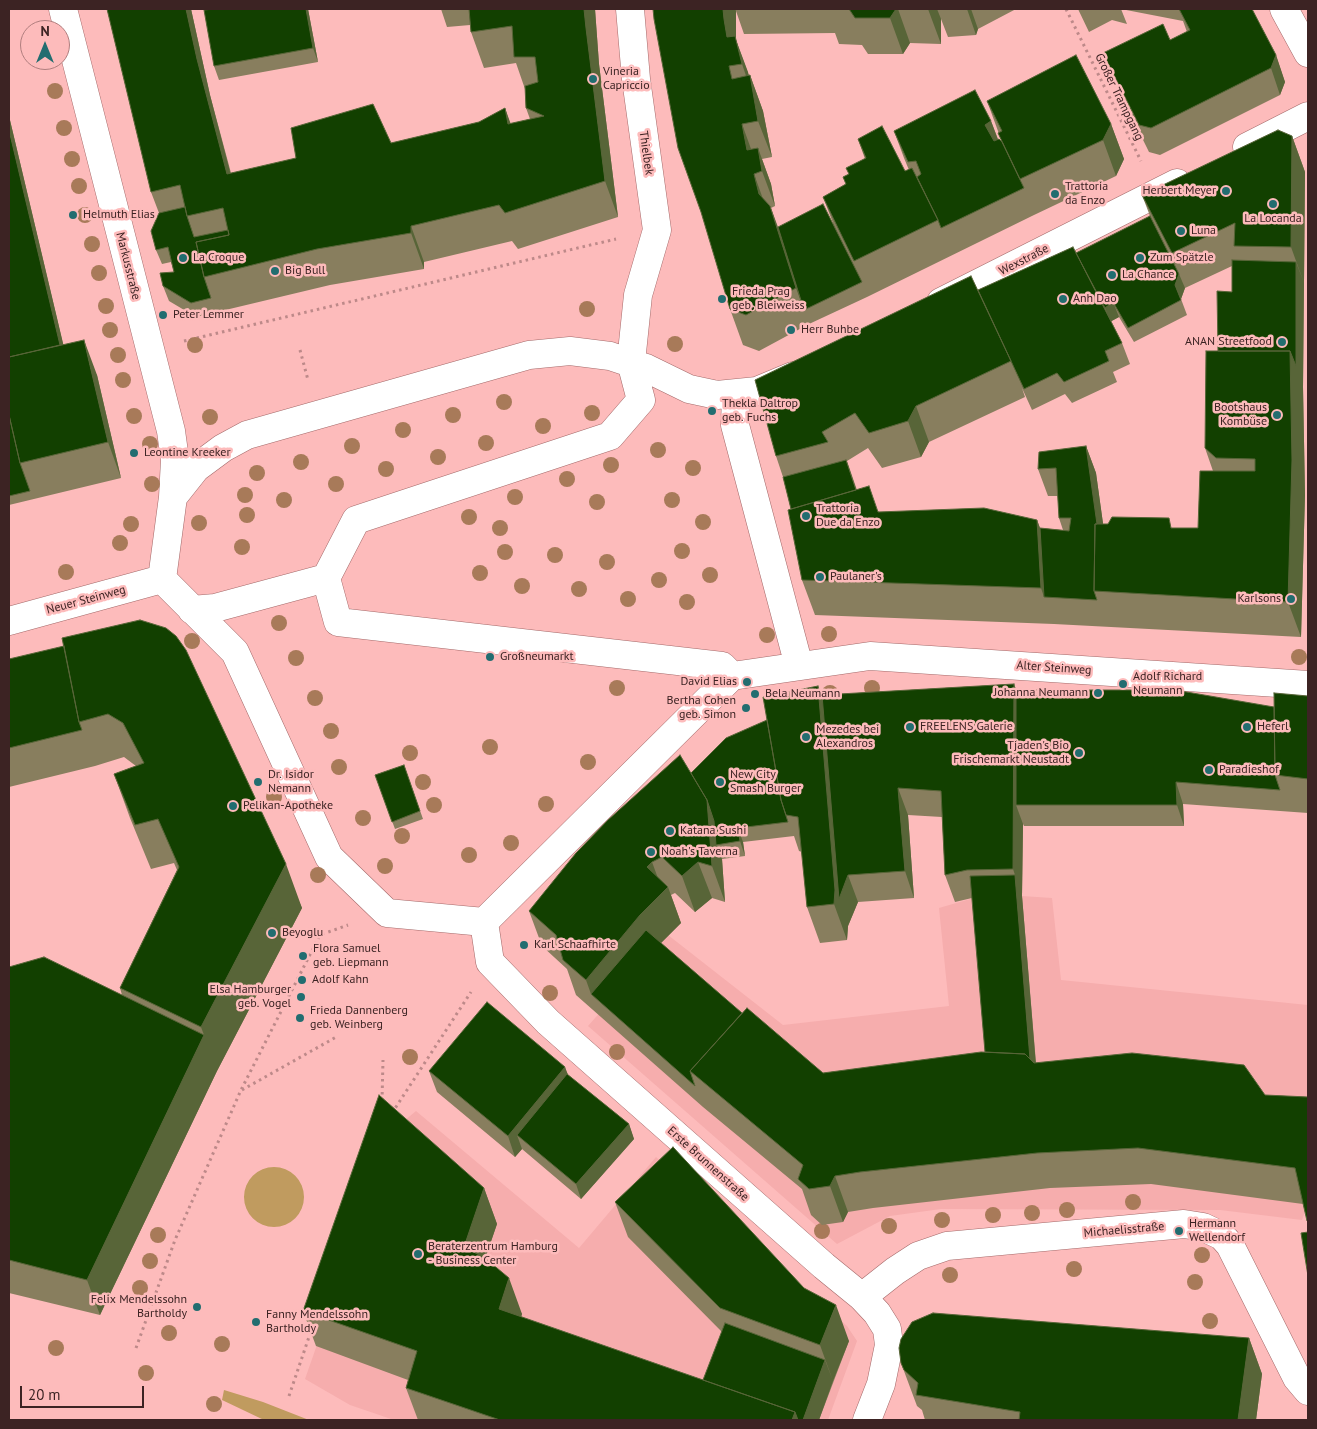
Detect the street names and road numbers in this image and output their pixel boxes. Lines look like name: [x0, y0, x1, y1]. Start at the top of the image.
street label: Großer Trampgang: [1092, 51, 1146, 143]
street label: Thielbek: [636, 130, 656, 176]
street label: Markusstraße: [113, 231, 143, 301]
street label: Wexstraße: [997, 241, 1051, 279]
street label: Neuer Steinweg: [45, 583, 127, 617]
street label: Alter Steinweg: [1016, 658, 1092, 678]
street label: Erste Brunnenstraße: [664, 1124, 752, 1204]
street label: Michaelisstraße: [1083, 1219, 1165, 1241]

